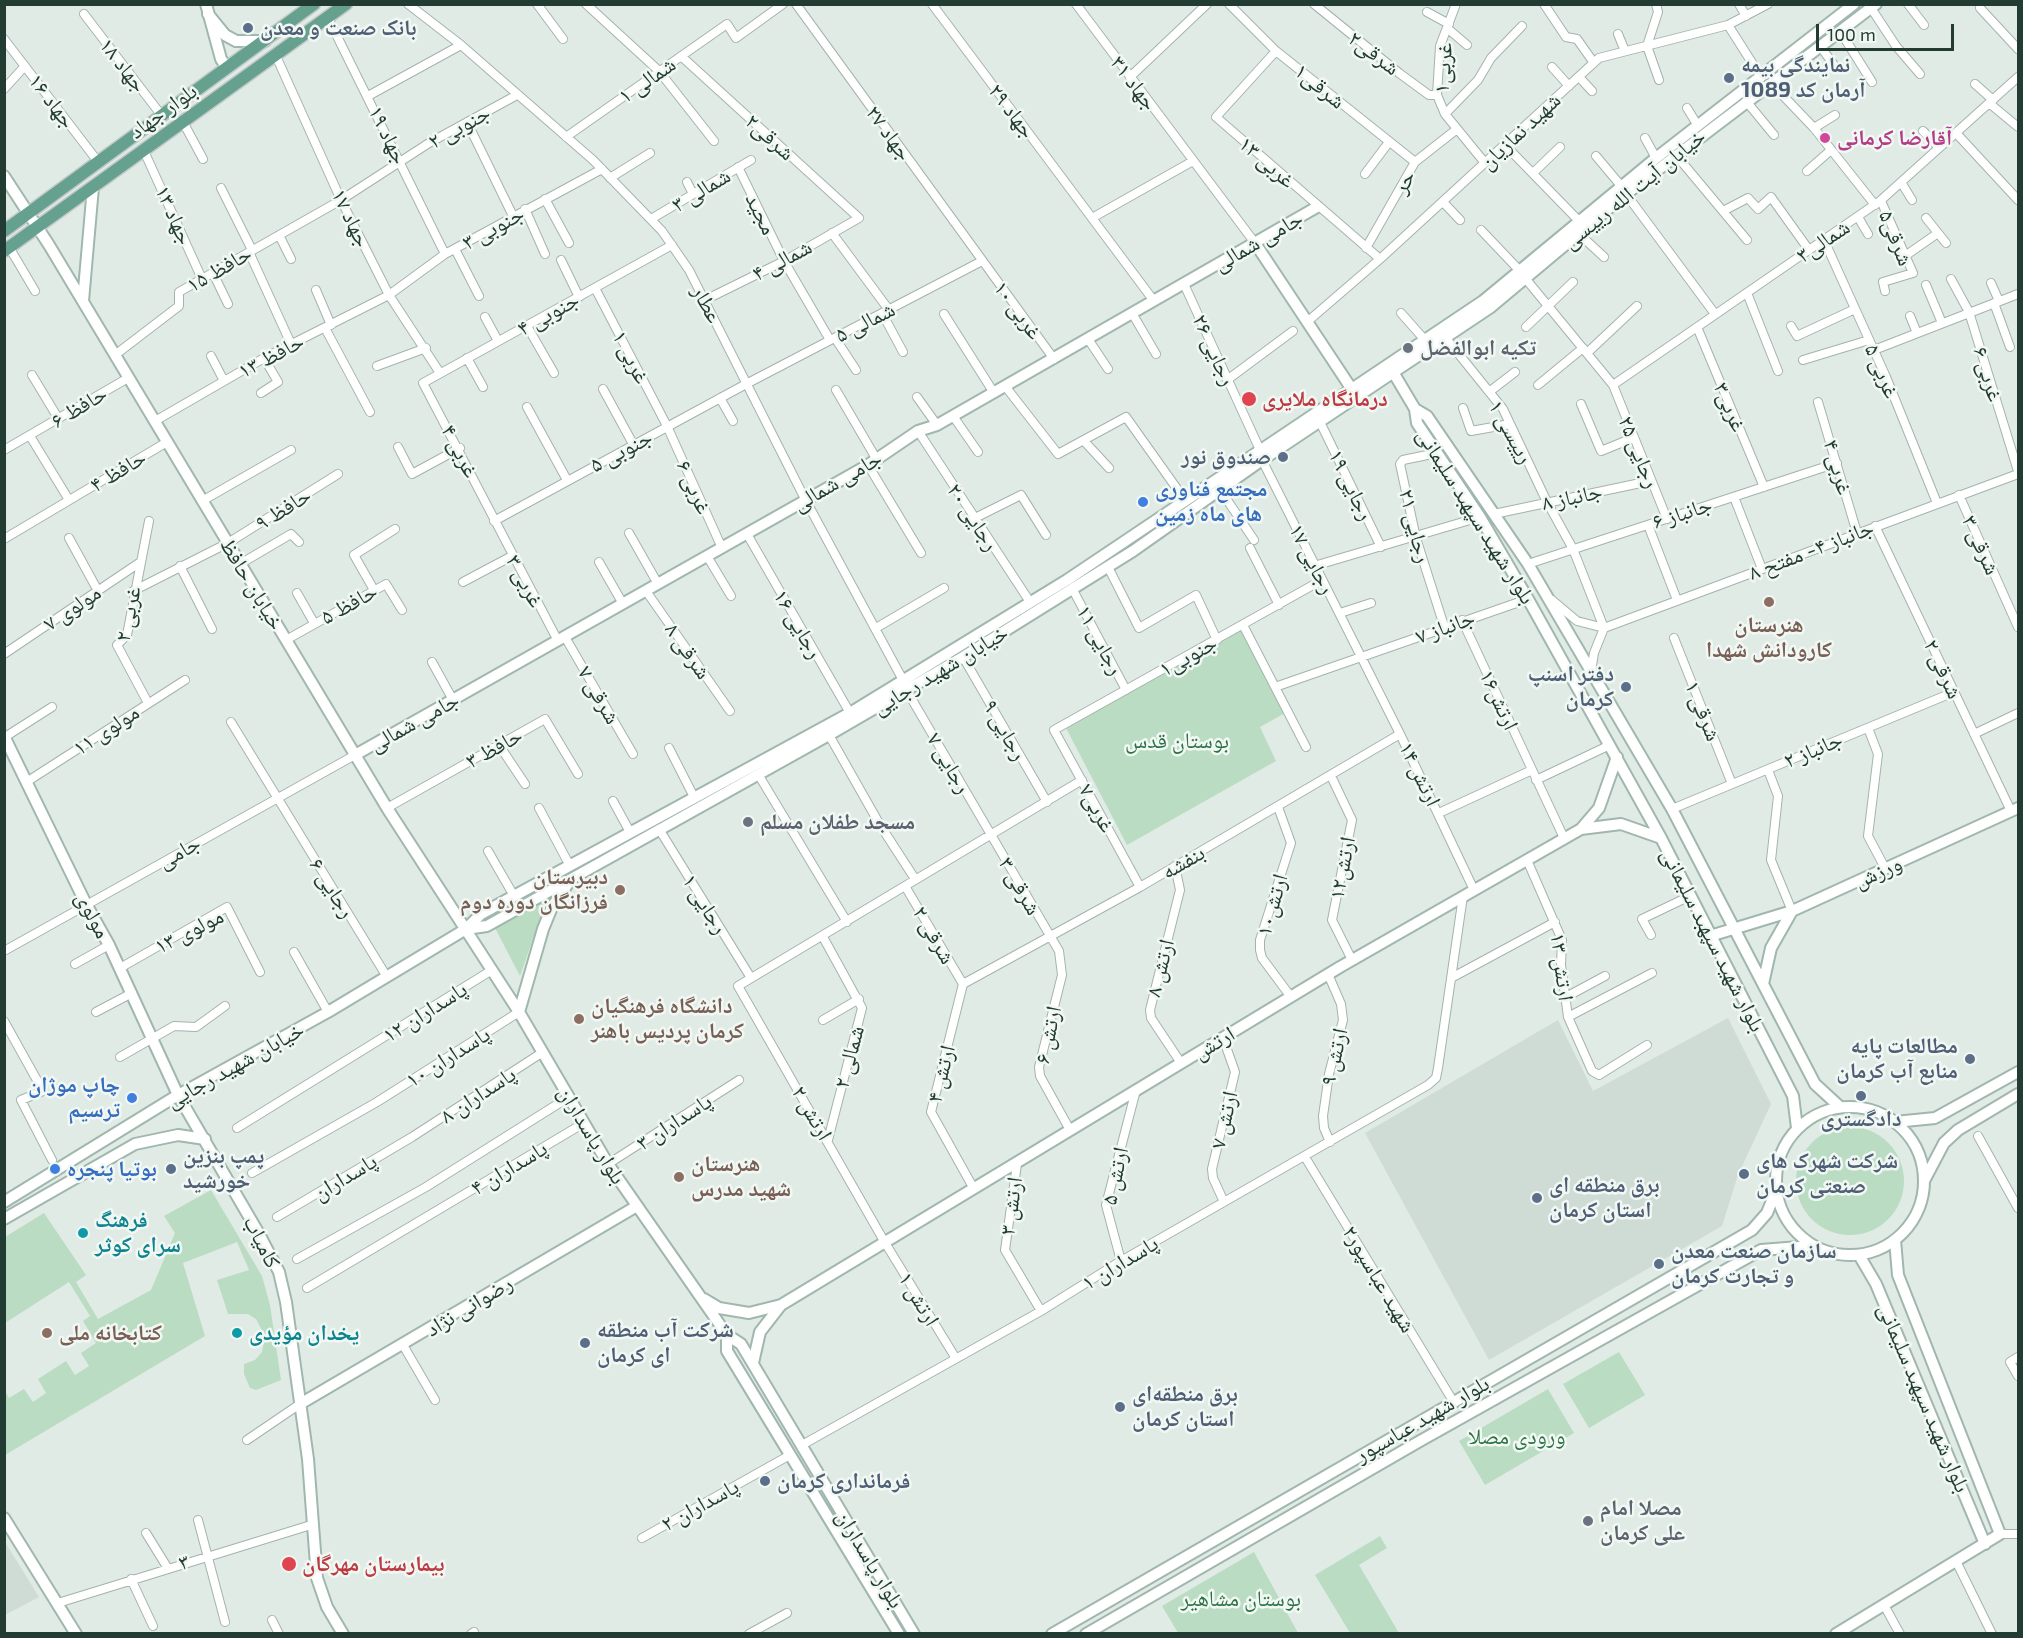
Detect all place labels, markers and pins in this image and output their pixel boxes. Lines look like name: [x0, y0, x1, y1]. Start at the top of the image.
place label: بانک صنعت و معدن: [260, 15, 416, 41]
marker: بانک صنعت و معدن: [241, 21, 255, 35]
place label: نمایندگی بیمه آرمان کد 1089: [1741, 52, 1866, 104]
marker: نمایندگی بیمه آرمان کد 1089: [1722, 71, 1736, 85]
place label: آقارضا کرمانی: [1837, 125, 1952, 151]
marker: آقارضا کرمانی: [1818, 131, 1832, 145]
place label: تکیه ابوالفضل: [1420, 335, 1536, 361]
marker: تکیه ابوالفضل: [1401, 341, 1415, 355]
place label: درمانگاه ملایری: [1262, 386, 1388, 412]
marker: درمانگاه ملایری: [1240, 390, 1258, 408]
place label: صندوق نور: [1181, 444, 1271, 470]
marker: صندوق نور: [1276, 450, 1290, 464]
place label: مجتمع فناوری های ماه زمین: [1155, 476, 1267, 528]
marker: مجتمع فناوری های ماه زمین: [1136, 495, 1150, 509]
marker: هنرستان کارودانش شهدا: [1762, 595, 1776, 609]
place label: هنرستان کارودانش شهدا: [1706, 612, 1832, 664]
place label: دفتر اسنپ کرمان: [1528, 661, 1614, 712]
marker: دفتر اسنپ کرمان: [1619, 680, 1633, 694]
place label: مسجد طفلان مسلم: [760, 809, 915, 835]
marker: مسجد طفلان مسلم: [741, 815, 755, 829]
place label: دبیرستان فرزانگان دوره دوم: [460, 864, 608, 915]
marker: دبیرستان فرزانگان دوره دوم: [613, 883, 627, 897]
place label: دانشگاه فرهنگیان کرمان پردیس باهنر: [591, 993, 744, 1044]
marker: دانشگاه فرهنگیان کرمان پردیس باهنر: [572, 1012, 586, 1026]
place label: مطالعات پایه منابع آب کرمان: [1836, 1033, 1958, 1084]
marker: مطالعات پایه منابع آب کرمان: [1963, 1052, 1977, 1066]
place label: چاپ موژان ترسیم: [28, 1072, 120, 1124]
marker: دادگستری: [1854, 1089, 1868, 1103]
marker: چاپ موژان ترسیم: [125, 1091, 139, 1105]
place label: دادگستری: [1820, 1106, 1902, 1132]
place label: پمپ بنزین خورشید: [183, 1143, 264, 1194]
place label: شرکت شهرک های صنعتی کرمان: [1756, 1148, 1898, 1200]
place label: هنرستان شهید مدرس: [691, 1151, 791, 1202]
place label: بوتیا پنجره: [67, 1156, 157, 1182]
marker: بوتیا پنجره: [48, 1162, 62, 1176]
marker: پمپ بنزین خورشید: [164, 1162, 178, 1176]
marker: شرکت شهرک های صنعتی کرمان: [1737, 1167, 1751, 1181]
marker: هنرستان شهید مدرس: [672, 1170, 686, 1184]
place label: برق منطقه ای استان کرمان: [1549, 1172, 1660, 1224]
marker: برق منطقه ای استان کرمان: [1530, 1191, 1544, 1205]
place label: فرهنگ سرای کوثر: [95, 1207, 181, 1258]
marker: فرهنگ سرای کوثر: [76, 1226, 90, 1240]
place label: سازمان صنعت معدن و تجارت کرمان: [1671, 1238, 1837, 1290]
marker: سازمان صنعت معدن و تجارت کرمان: [1652, 1257, 1666, 1271]
place label: شرکت آب منطقه ای کرمان: [597, 1317, 734, 1368]
place label: کتابخانه ملی: [59, 1320, 162, 1346]
place label: یخدان مؤیدی: [249, 1320, 359, 1346]
marker: کتابخانه ملی: [40, 1326, 54, 1340]
marker: یخدان مؤیدی: [230, 1326, 244, 1340]
marker: شرکت آب منطقه ای کرمان: [578, 1336, 592, 1350]
place label: برق منطقه‌ای استان کرمان: [1132, 1381, 1238, 1432]
marker: برق منطقه‌ای استان کرمان: [1113, 1400, 1127, 1414]
place label: فرمانداری کرمان: [777, 1468, 910, 1494]
marker: فرمانداری کرمان: [758, 1474, 772, 1488]
place label: مصلا امام علی کرمان: [1600, 1495, 1685, 1546]
marker: مصلا امام علی کرمان: [1581, 1514, 1595, 1528]
place label: بیمارستان مهرگان: [302, 1551, 445, 1577]
marker: بیمارستان مهرگان: [280, 1555, 298, 1573]

